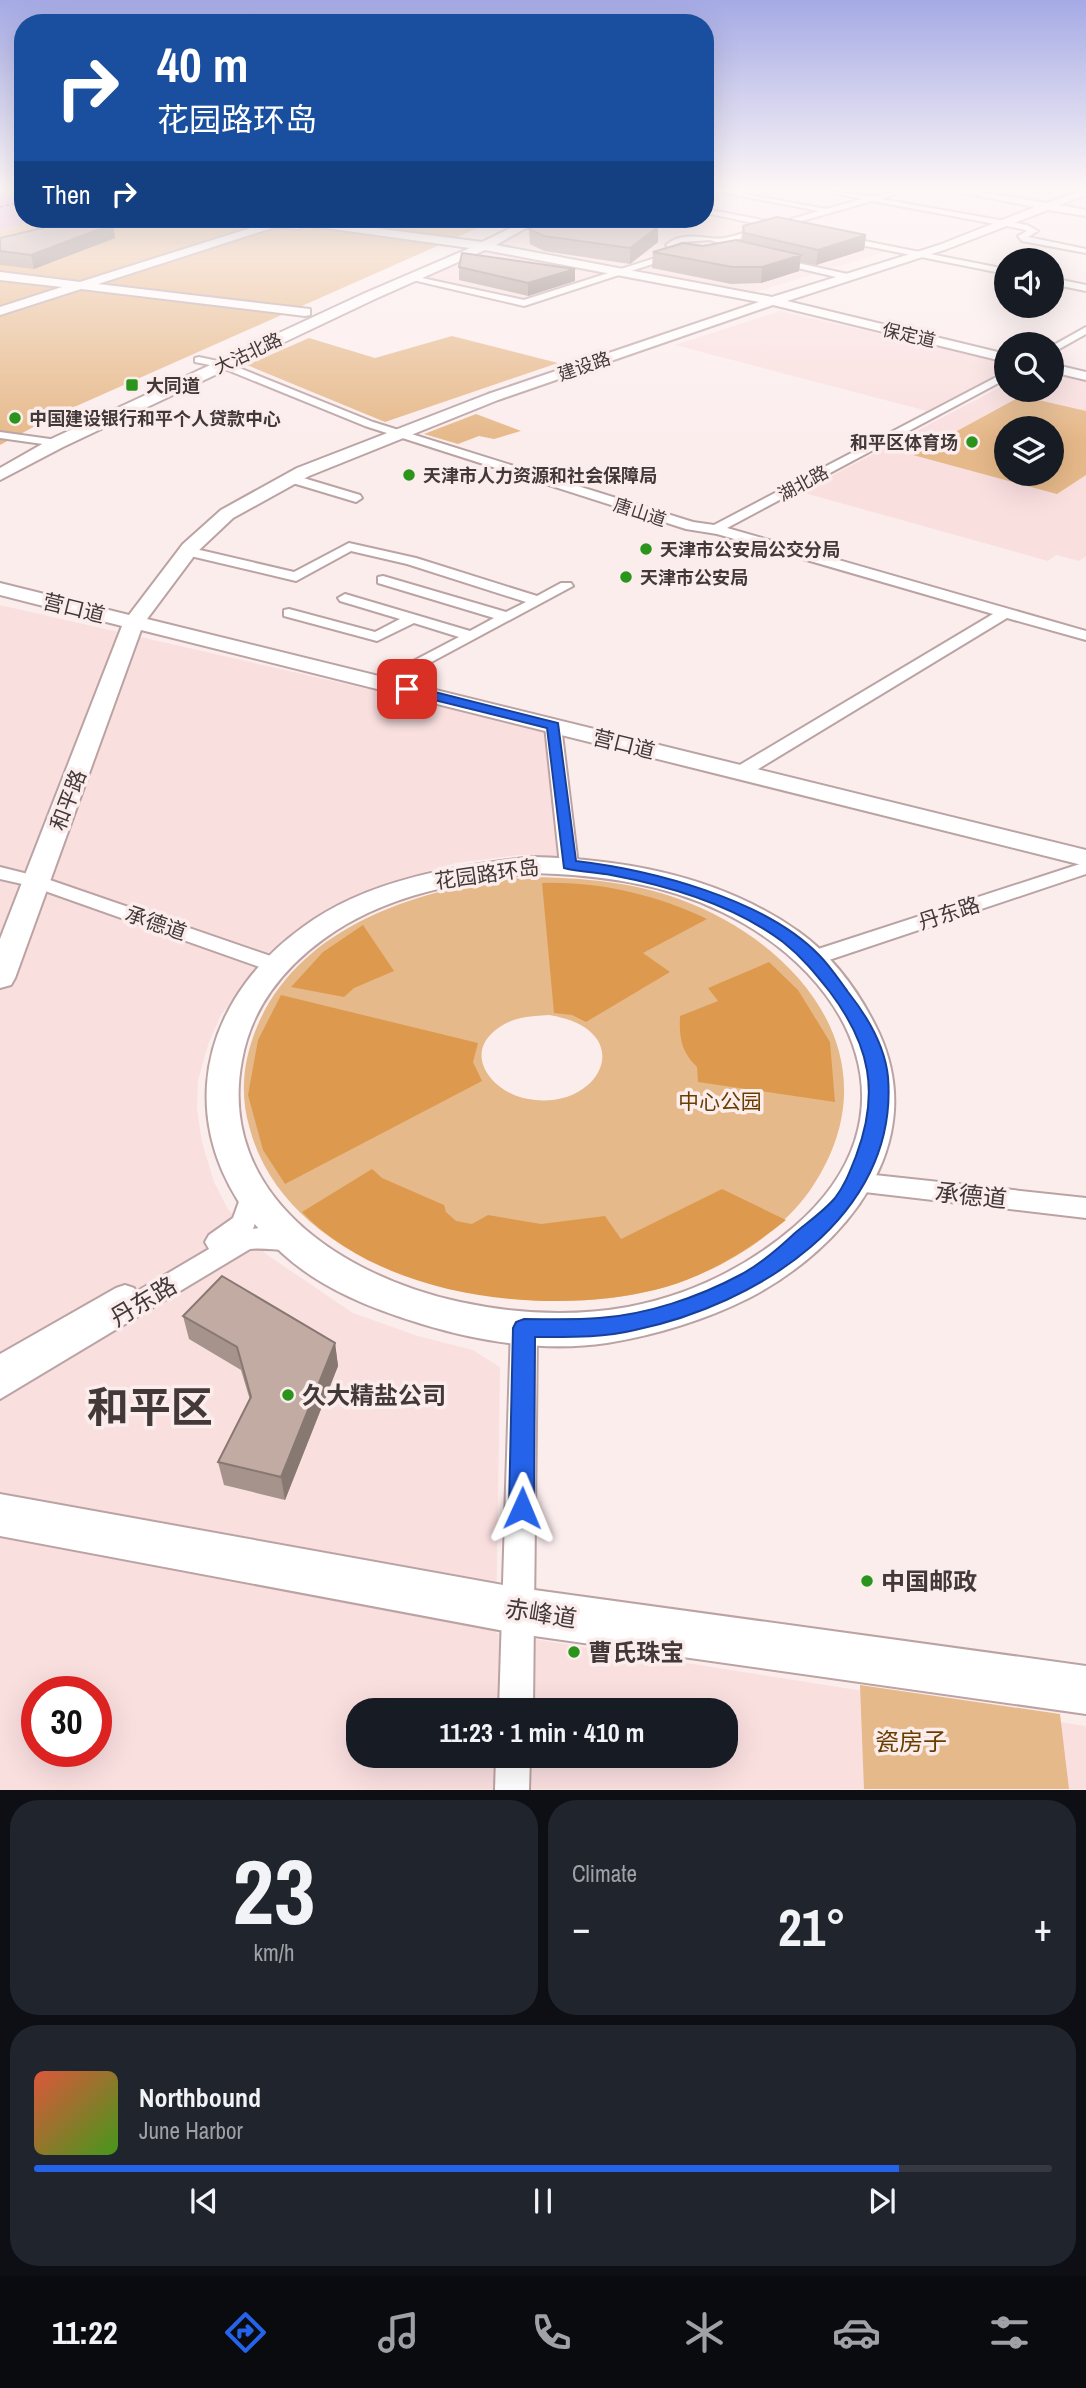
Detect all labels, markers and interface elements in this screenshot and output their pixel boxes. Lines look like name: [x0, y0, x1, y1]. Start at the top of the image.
text: 40 m: [157, 31, 249, 97]
icon: right: [42, 42, 133, 133]
text: 花园路环岛: [157, 98, 317, 141]
icon: right: [105, 175, 143, 213]
text: Then: [42, 177, 91, 212]
map controls: [994, 248, 1064, 486]
button: sound: [994, 248, 1064, 318]
street label: 保定道: [880, 317, 938, 353]
street label: 大沽北路: [210, 326, 286, 380]
button: search: [994, 332, 1064, 402]
street label: 建设路: [554, 345, 614, 387]
place label: 大同道: [146, 373, 200, 398]
marker: 大同道: [124, 377, 140, 393]
place label: 中国建设银行和平个人贷款中心: [29, 406, 281, 431]
marker: 中国建设银行和平个人贷款中心: [7, 410, 23, 426]
button: layers: [994, 416, 1064, 486]
place label: 和平区体育场: [850, 430, 958, 455]
marker: 和平区体育场: [964, 434, 980, 450]
street label: 湖北路: [773, 459, 833, 507]
place label: 天津市人力资源和社会保障局: [423, 463, 657, 488]
marker: 天津市人力资源和社会保障局: [401, 467, 417, 483]
street label: 唐山道: [610, 492, 670, 532]
place label: 天津市公安局公交分局: [660, 537, 840, 562]
marker: 天津市公安局公交分局: [638, 541, 654, 557]
place label: 天津市公安局: [640, 565, 748, 590]
marker: 天津市公安局: [618, 569, 634, 585]
street label: 营口道: [40, 586, 108, 630]
pin: [377, 659, 437, 719]
icon: arrive: [388, 670, 426, 708]
street label: 营口道: [590, 722, 658, 766]
street label: 和平路: [43, 765, 93, 835]
street label: 花园路环岛: [433, 852, 541, 896]
street label: 丹东路: [915, 889, 983, 937]
street label: 承德道: [121, 899, 191, 947]
park label: 中心公园: [678, 1087, 762, 1116]
street label: 承德道: [934, 1175, 1008, 1215]
street label: 丹东路: [104, 1269, 182, 1333]
district label: 和平区: [87, 1379, 213, 1435]
place label: 久大精盐公司: [302, 1379, 446, 1411]
marker: 久大精盐公司: [280, 1387, 296, 1403]
position arrow: [485, 1471, 559, 1545]
place label: 中国邮政: [881, 1565, 977, 1597]
marker: 中国邮政: [859, 1573, 875, 1589]
street label: 赤峰道: [503, 1592, 579, 1634]
place label: 曹氏珠宝: [588, 1636, 684, 1668]
marker: 曹氏珠宝: [566, 1644, 582, 1660]
speed limit sign: 30: [21, 1676, 112, 1767]
text: 11:23 · 1 min · 410 m: [439, 1715, 645, 1750]
park label: 瓷房子: [875, 1725, 947, 1757]
text: 23: [233, 1830, 316, 1952]
text: Climate: [572, 1858, 637, 1889]
text: 21°: [778, 1892, 846, 1962]
text: −: [572, 1902, 590, 1953]
text: +: [1034, 1902, 1052, 1953]
text: km/h: [254, 1937, 294, 1968]
text: Northbound: [139, 2080, 261, 2115]
text: June Harbor: [139, 2115, 243, 2146]
icon: previous: [185, 2182, 223, 2220]
icon: pause: [524, 2182, 562, 2220]
icon: next: [863, 2182, 901, 2220]
icon: directions: [221, 2308, 270, 2357]
icon: music: [374, 2308, 423, 2357]
icon: phone: [527, 2308, 576, 2357]
icon: climate: [680, 2308, 729, 2357]
icon: car: [832, 2308, 881, 2357]
icon: filters: [985, 2308, 1034, 2357]
text: 11:22: [52, 2311, 118, 2354]

